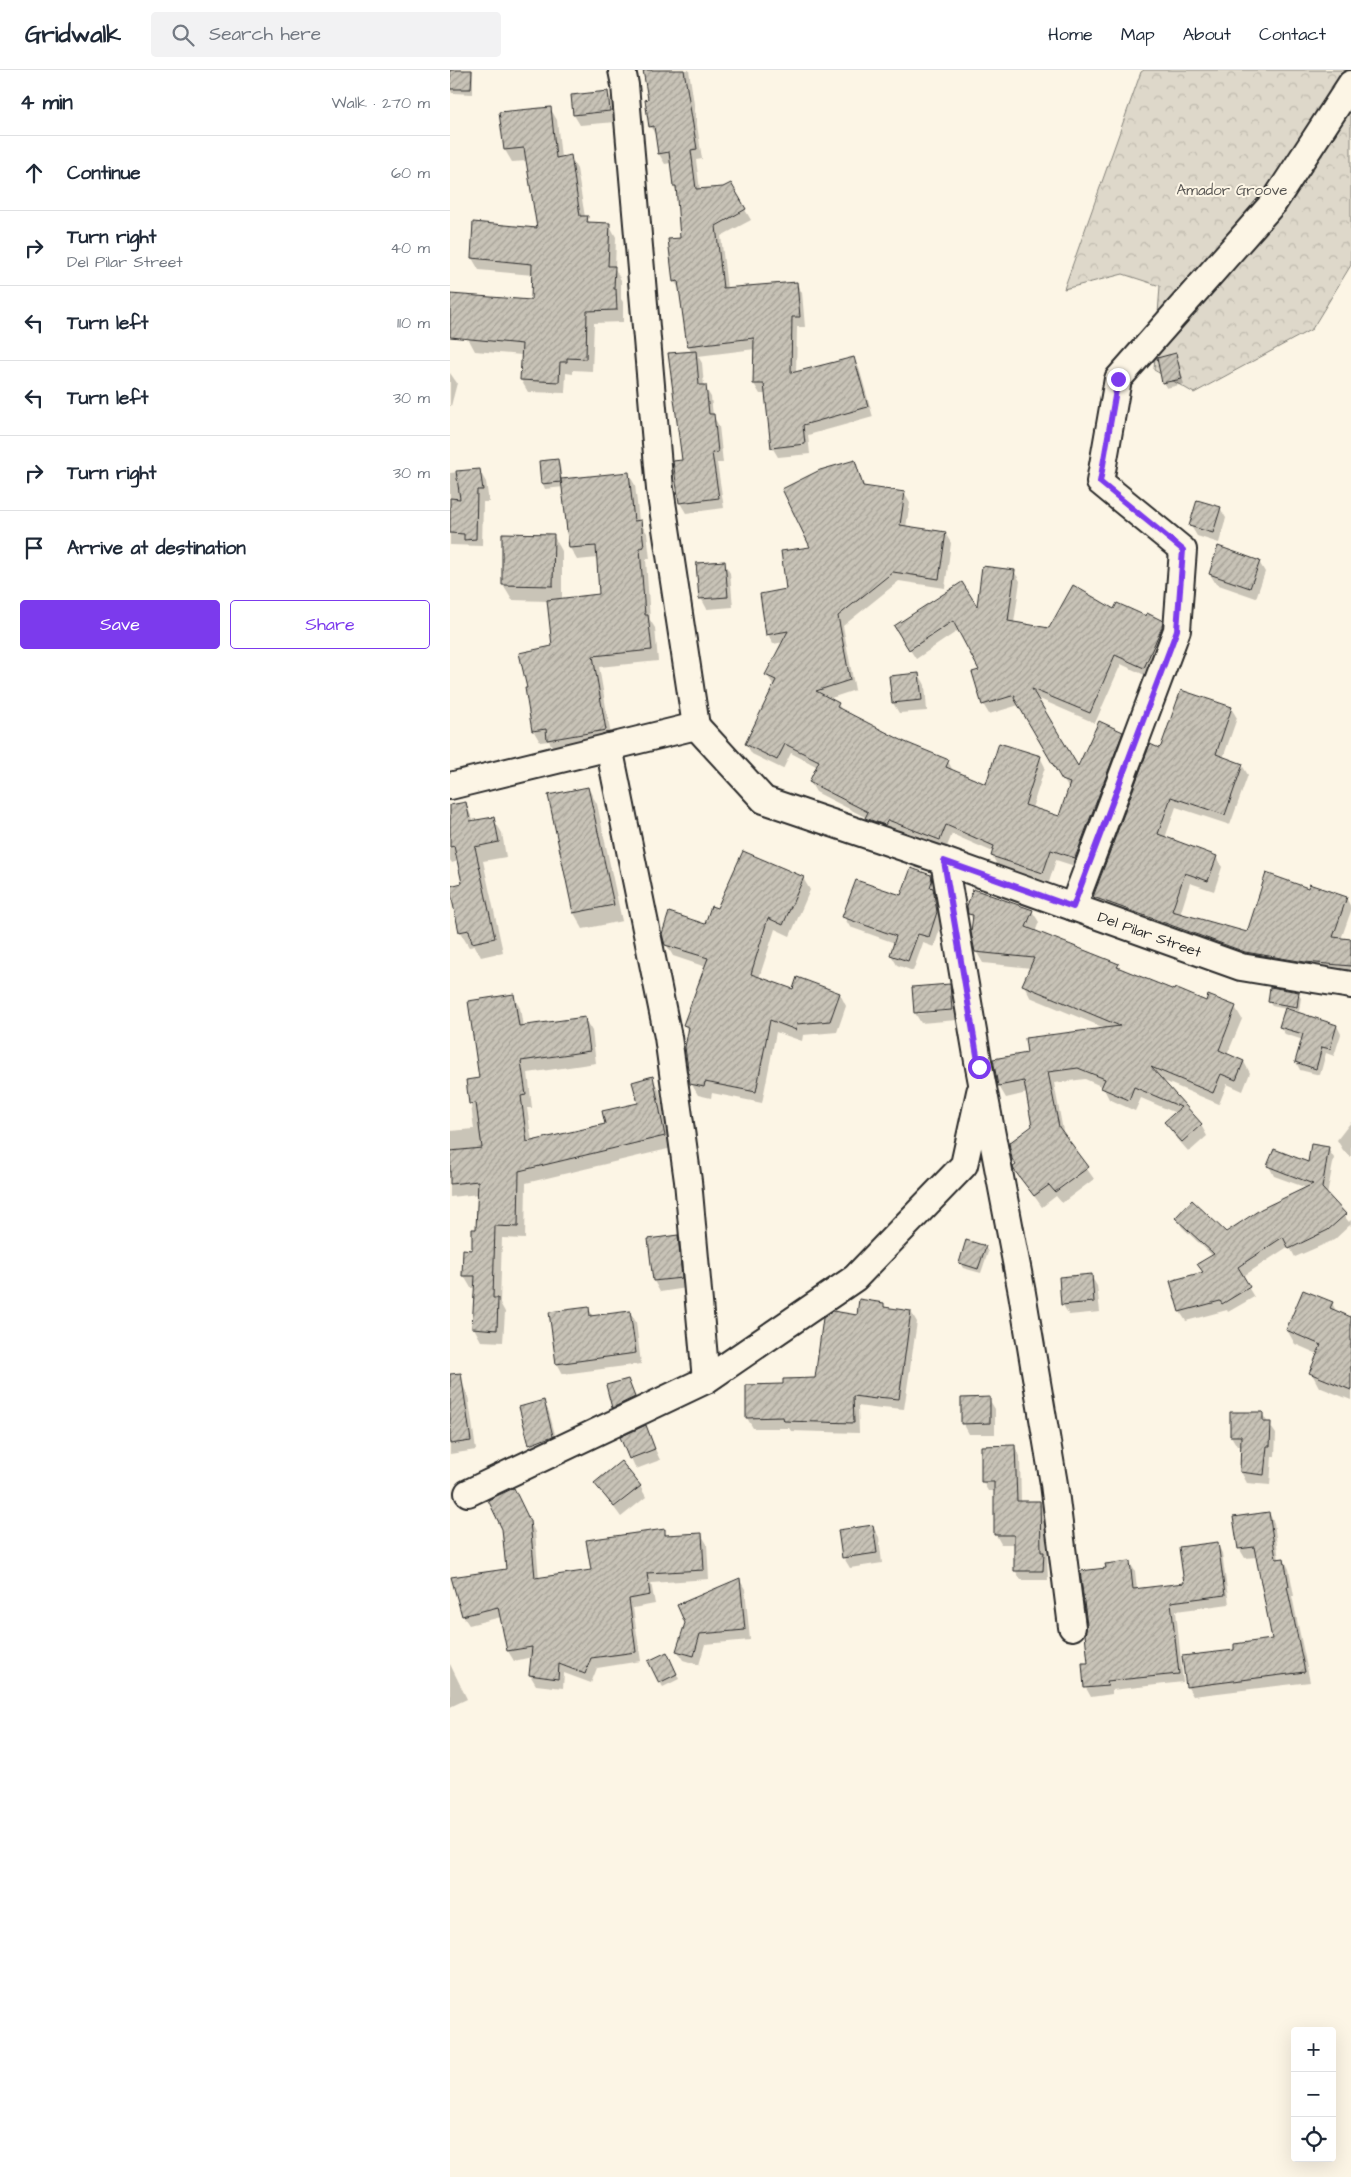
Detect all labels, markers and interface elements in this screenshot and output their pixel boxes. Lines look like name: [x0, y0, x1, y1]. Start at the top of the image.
search box: [151, 12, 501, 57]
text: Gridwalk: [25, 18, 121, 52]
icon: search: [169, 21, 197, 49]
text: Search here: [209, 21, 321, 48]
text: Home: [1048, 22, 1093, 47]
text: Map: [1121, 22, 1155, 47]
text: About: [1183, 22, 1231, 47]
text: Contact: [1259, 22, 1326, 47]
text: 4 min: [20, 88, 73, 117]
text: Walk · 270 m: [331, 92, 430, 114]
icon: ahead: [20, 159, 48, 187]
text: Continue: [67, 160, 141, 187]
text: 60 m: [391, 162, 430, 184]
park label: Amador Groove: [1177, 180, 1287, 201]
text: Turn right: [67, 224, 156, 251]
icon: right: [20, 234, 48, 262]
text: 40 m: [390, 237, 430, 259]
text: Del Pilar Street: [67, 251, 183, 273]
icon: left: [20, 309, 48, 337]
text: Turn left: [67, 310, 148, 337]
text: 110 m: [397, 312, 430, 334]
route end: [1107, 368, 1130, 391]
icon: left: [20, 384, 48, 412]
text: Turn left: [67, 385, 148, 412]
text: 30 m: [393, 387, 430, 409]
icon: right: [20, 459, 48, 487]
text: Turn right: [67, 460, 156, 487]
text: 30 m: [393, 462, 430, 484]
icon: arrive: [20, 534, 48, 562]
text: Arrive at destination: [67, 535, 246, 562]
button: Save: [20, 600, 220, 649]
button: Share: [230, 600, 430, 649]
street label: Del Pilar Street: [1095, 906, 1204, 963]
route start: [968, 1056, 991, 1079]
map controls: [1291, 2027, 1336, 2162]
button: +: [1291, 2027, 1336, 2072]
button: −: [1291, 2072, 1336, 2117]
button: locate: [1291, 2117, 1336, 2162]

